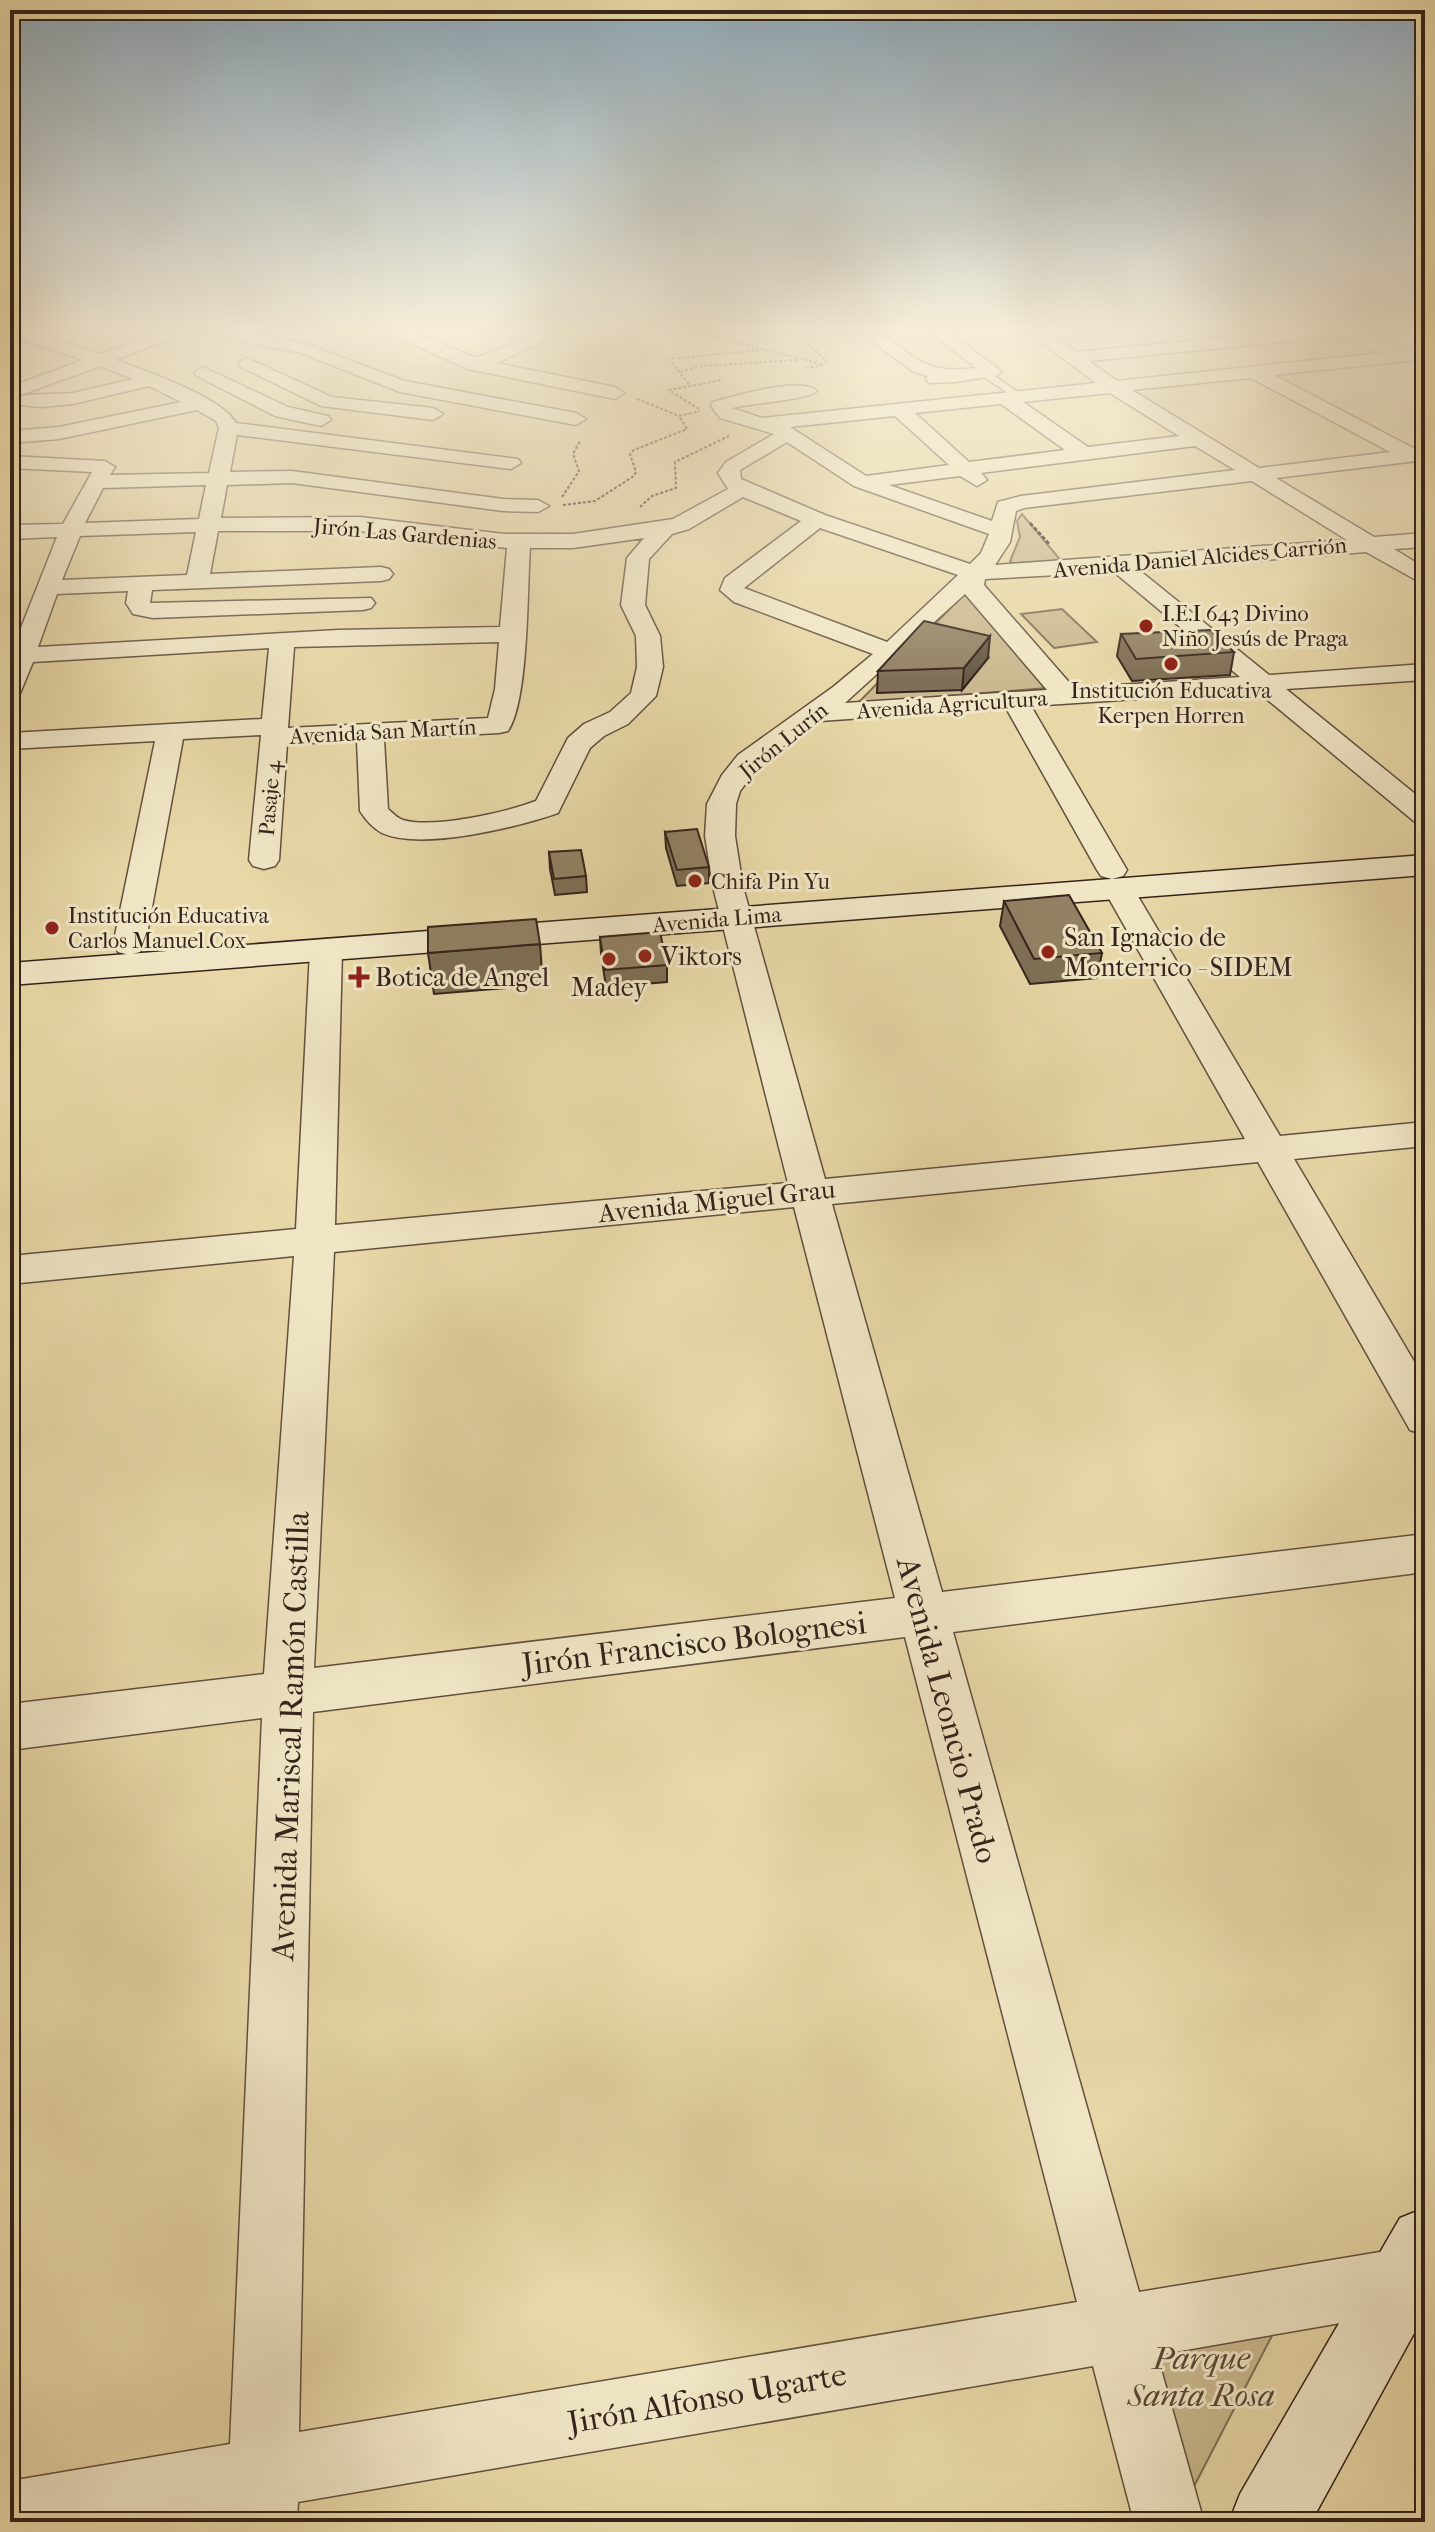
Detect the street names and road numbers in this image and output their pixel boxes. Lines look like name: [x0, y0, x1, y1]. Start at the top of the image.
street label: Jirón Las Gardenias: [310, 513, 498, 555]
street label: Avenida Daniel Alcides Carrión: [1051, 532, 1348, 584]
street label: Avenida Agricultura: [855, 685, 1049, 725]
street label: Jirón Lurín: [732, 697, 833, 786]
street label: Avenida San Martín: [288, 714, 477, 750]
street label: Pasaje 4: [254, 758, 286, 837]
street label: Avenida Lima: [650, 901, 784, 939]
street label: Avenida Miguel Grau: [596, 1174, 837, 1229]
street label: Avenida Mariscal Ramón Castilla: [264, 1509, 317, 1963]
street label: Avenida Leoncio Prado: [888, 1551, 1006, 1867]
street label: Jirón Francisco Bolognesi: [517, 1604, 869, 1683]
street label: Jirón Alfonso Ugarte: [562, 2356, 850, 2442]

